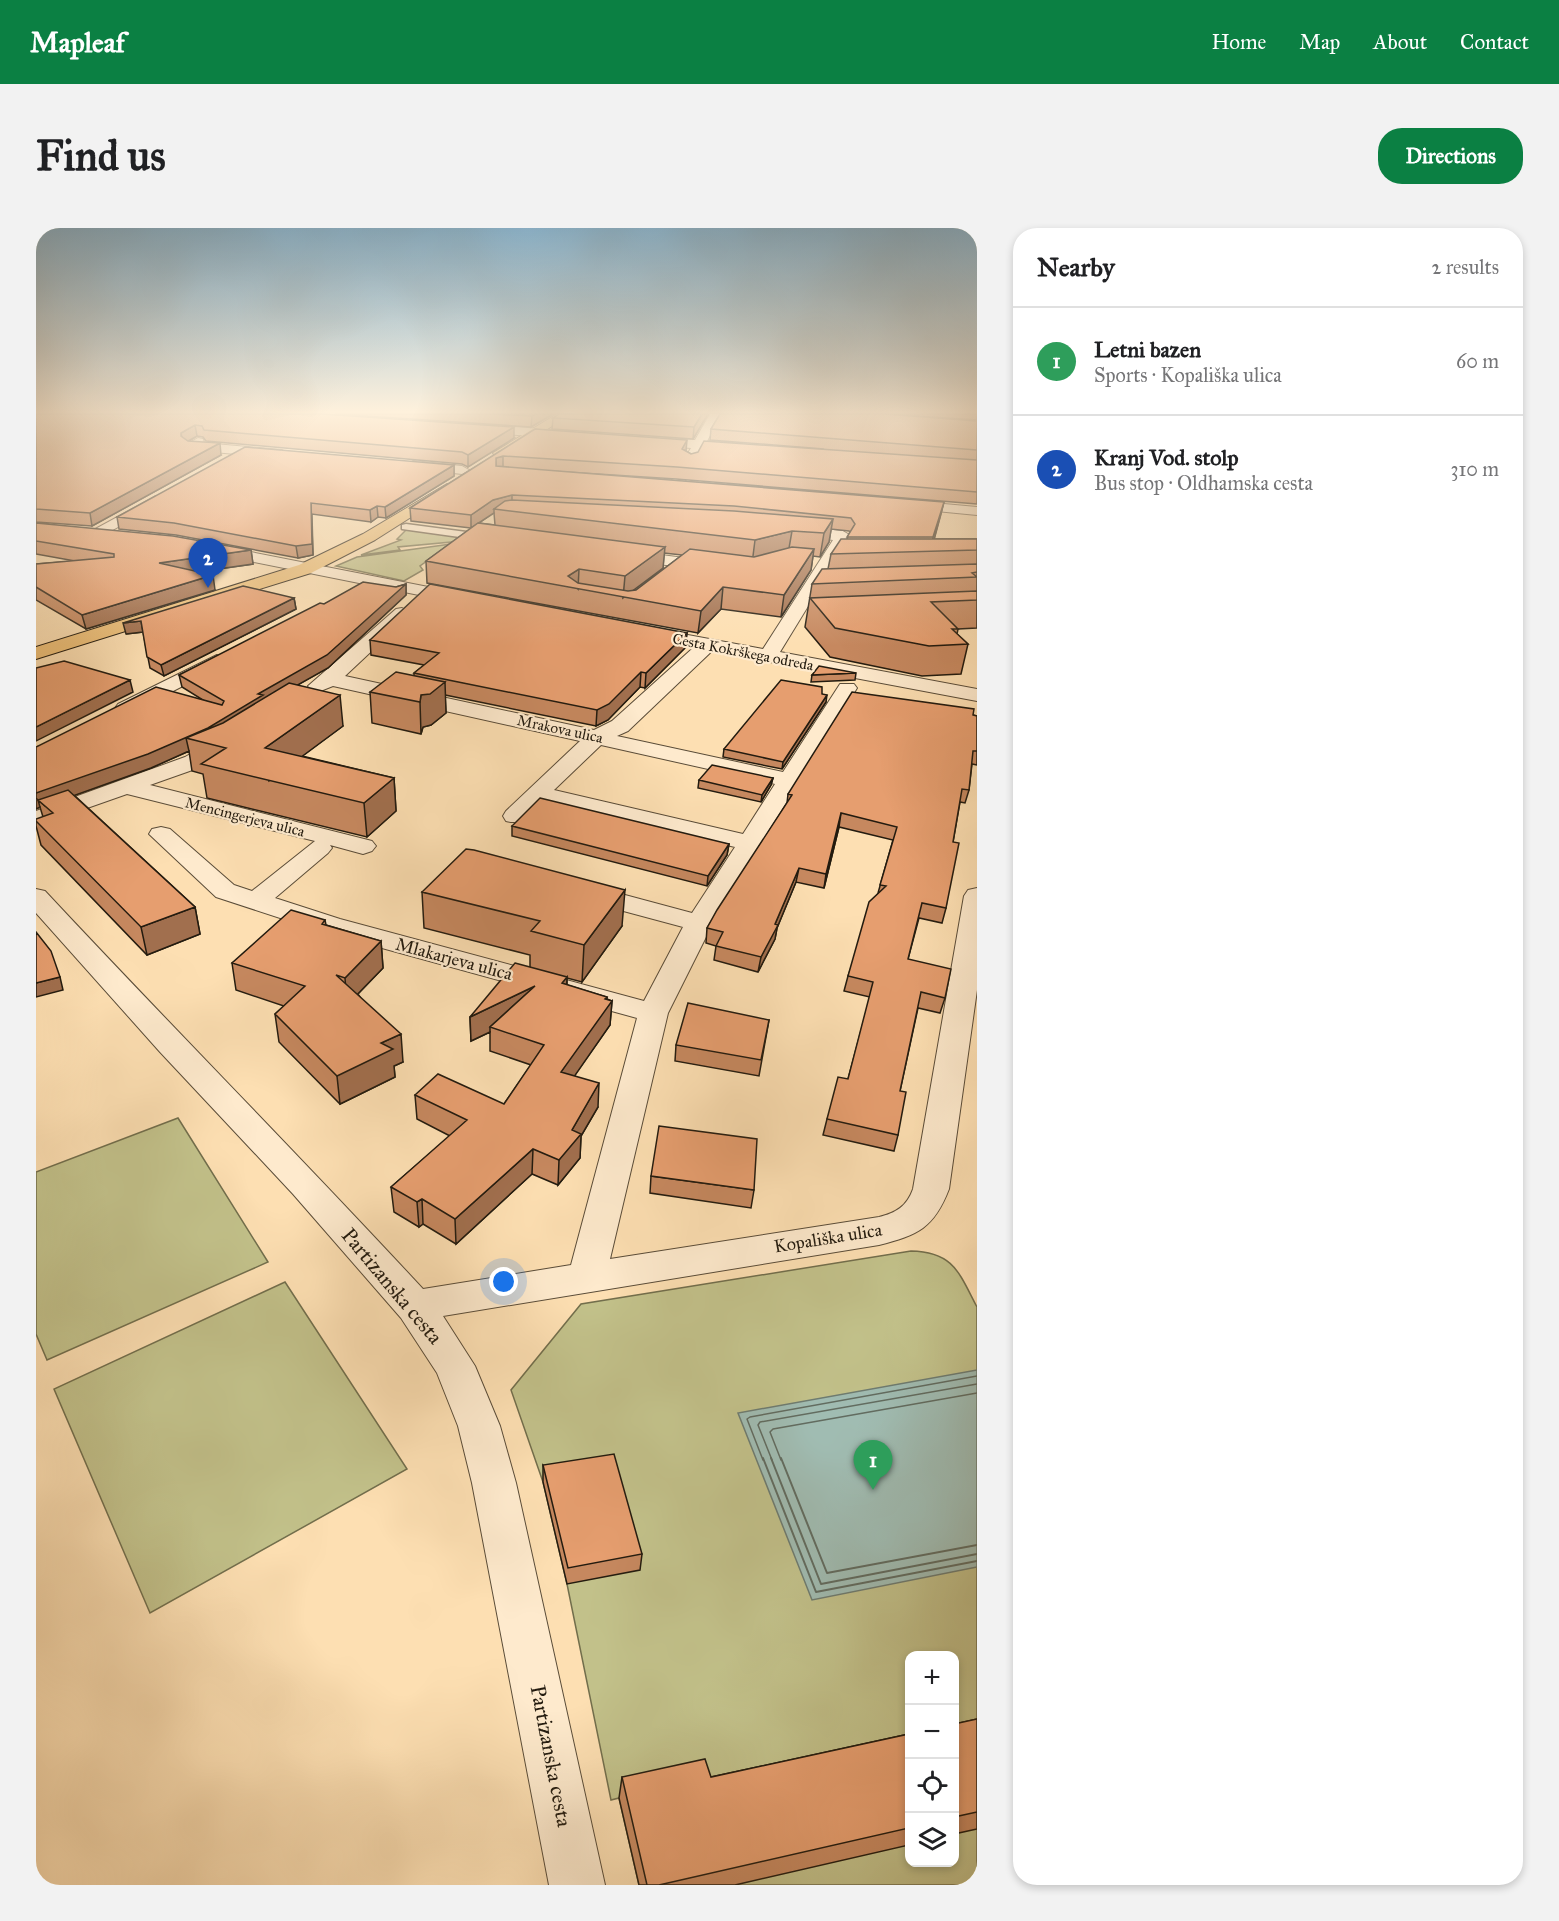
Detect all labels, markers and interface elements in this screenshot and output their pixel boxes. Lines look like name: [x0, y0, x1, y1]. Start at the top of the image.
text: Mapleaf: [30, 25, 125, 60]
text: Home: [1211, 29, 1266, 55]
text: Map: [1299, 29, 1340, 55]
text: About: [1373, 29, 1427, 55]
text: Contact: [1460, 29, 1529, 55]
button: Directions: [1378, 128, 1523, 184]
text: Find us: [36, 130, 166, 182]
text: Nearby: [1037, 251, 1115, 283]
text: 2 results: [1431, 255, 1499, 279]
text: Letni bazen: [1094, 336, 1201, 363]
text: 1: [1053, 349, 1060, 373]
text: 60 m: [1456, 349, 1499, 373]
text: Sports · Kopališka ulica: [1094, 363, 1282, 387]
text: Kranj Vod. stolp: [1094, 444, 1238, 471]
text: 2: [1052, 457, 1061, 481]
text: 310 m: [1450, 457, 1499, 481]
text: Bus stop · Oldhamska cesta: [1094, 471, 1313, 495]
pin: 2: [188, 538, 228, 588]
street label: Cesta Kokrškega odreda: [671, 629, 816, 675]
street label: Mrakova ulica: [515, 711, 605, 747]
street label: Mencingerjeva ulica: [183, 793, 307, 841]
street label: Mlakarjeva ulica: [393, 933, 515, 985]
street label: Kopališka ulica: [772, 1219, 884, 1257]
street label: Partizanska cesta: [336, 1223, 448, 1350]
your location: [489, 1267, 518, 1296]
pin: 1: [854, 1440, 892, 1490]
map controls: [905, 1651, 959, 1867]
button: +: [905, 1651, 959, 1705]
street label: Partizanska cesta: [525, 1683, 578, 1829]
button: −: [905, 1705, 959, 1759]
button: locate: [905, 1759, 959, 1813]
button: layers: [905, 1813, 959, 1867]

